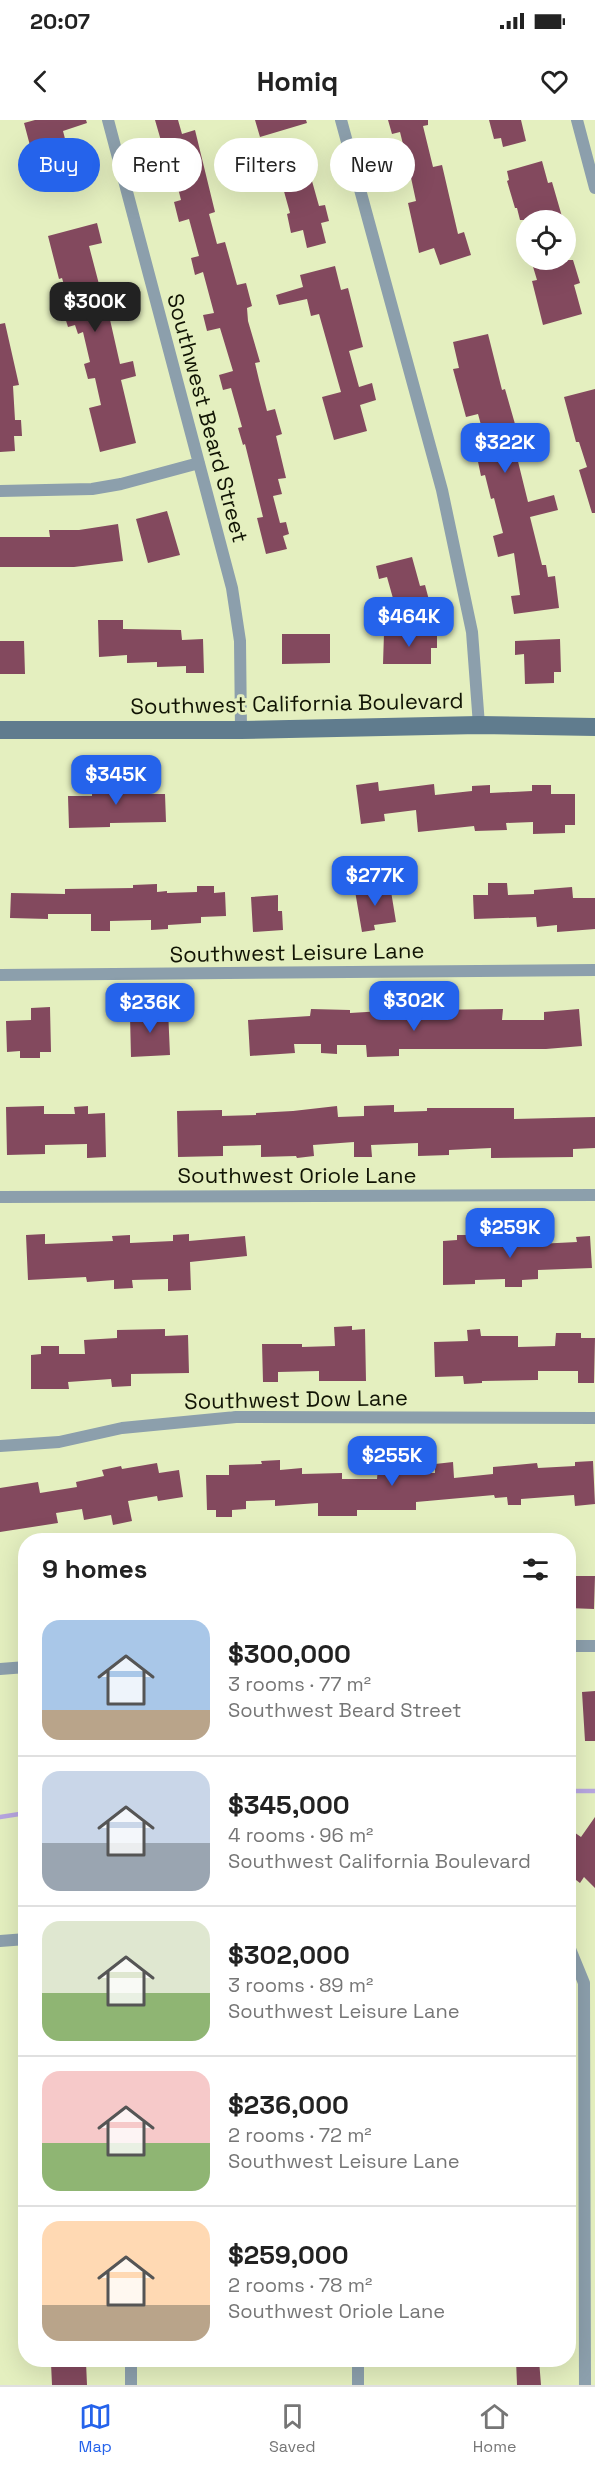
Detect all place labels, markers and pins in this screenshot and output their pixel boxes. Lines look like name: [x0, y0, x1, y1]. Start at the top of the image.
pin: $300K: [53, 282, 137, 333]
pin: $322K: [463, 423, 547, 474]
pin: $464K: [367, 597, 451, 648]
pin: $345K: [74, 755, 158, 806]
pin: $277K: [333, 856, 417, 907]
pin: $302K: [372, 981, 456, 1032]
pin: $236K: [108, 983, 192, 1034]
pin: $259K: [468, 1208, 552, 1259]
pin: $255K: [350, 1436, 434, 1487]

